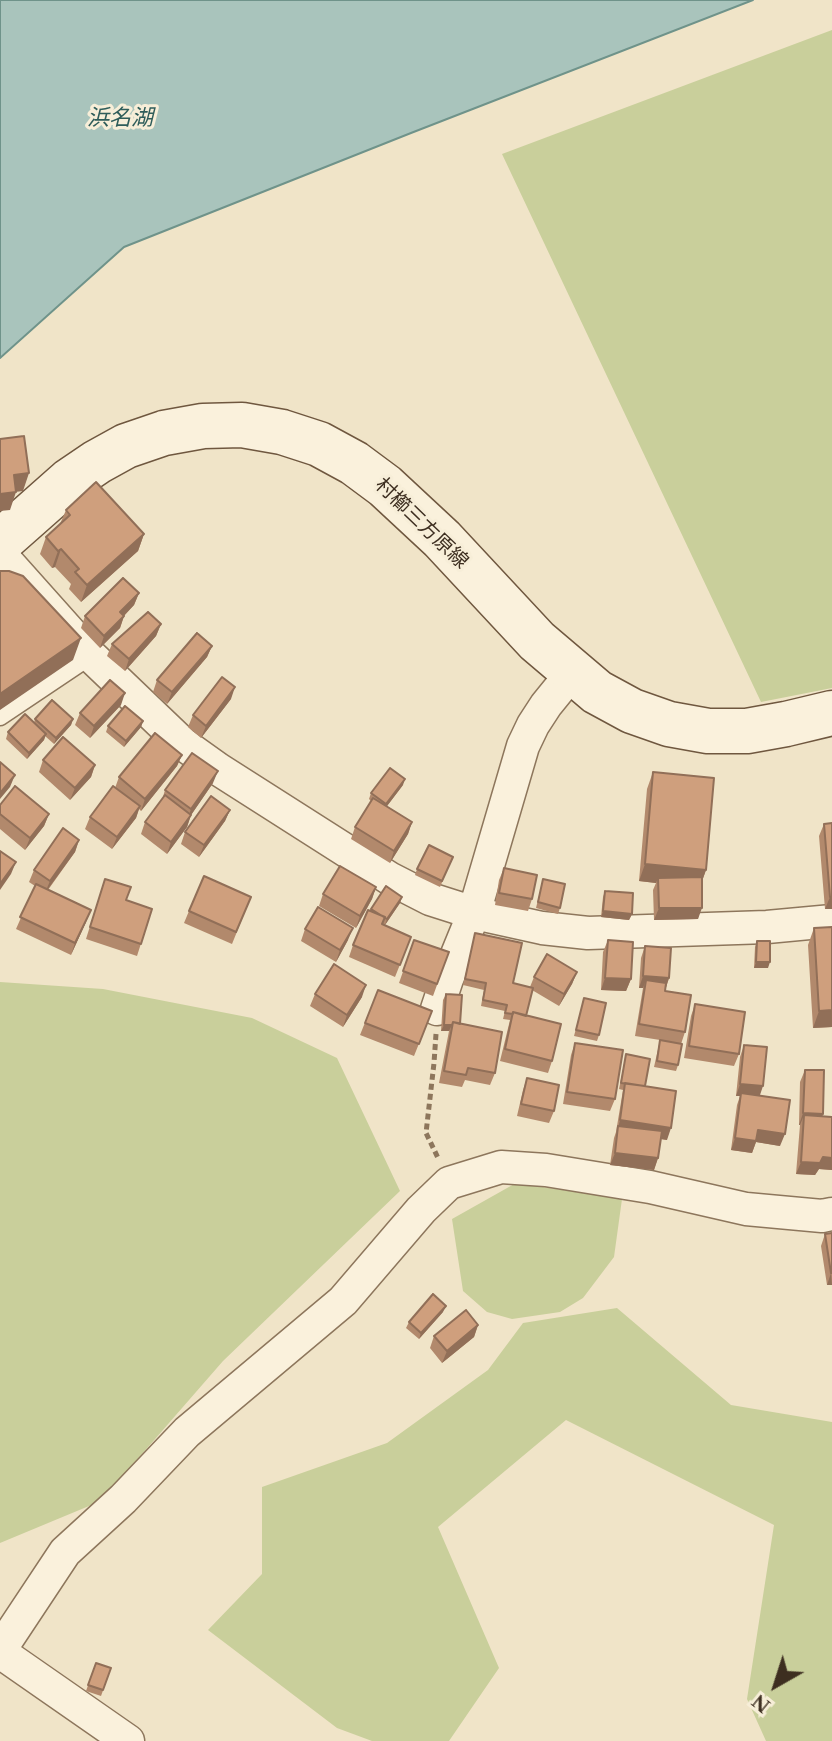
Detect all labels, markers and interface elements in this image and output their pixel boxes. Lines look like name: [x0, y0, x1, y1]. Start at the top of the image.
water label: 浜名湖: [87, 106, 153, 132]
street label: 村櫛三方原線: [370, 474, 472, 574]
north arrow: [736, 1645, 816, 1725]
text: N: [747, 1689, 775, 1719]

